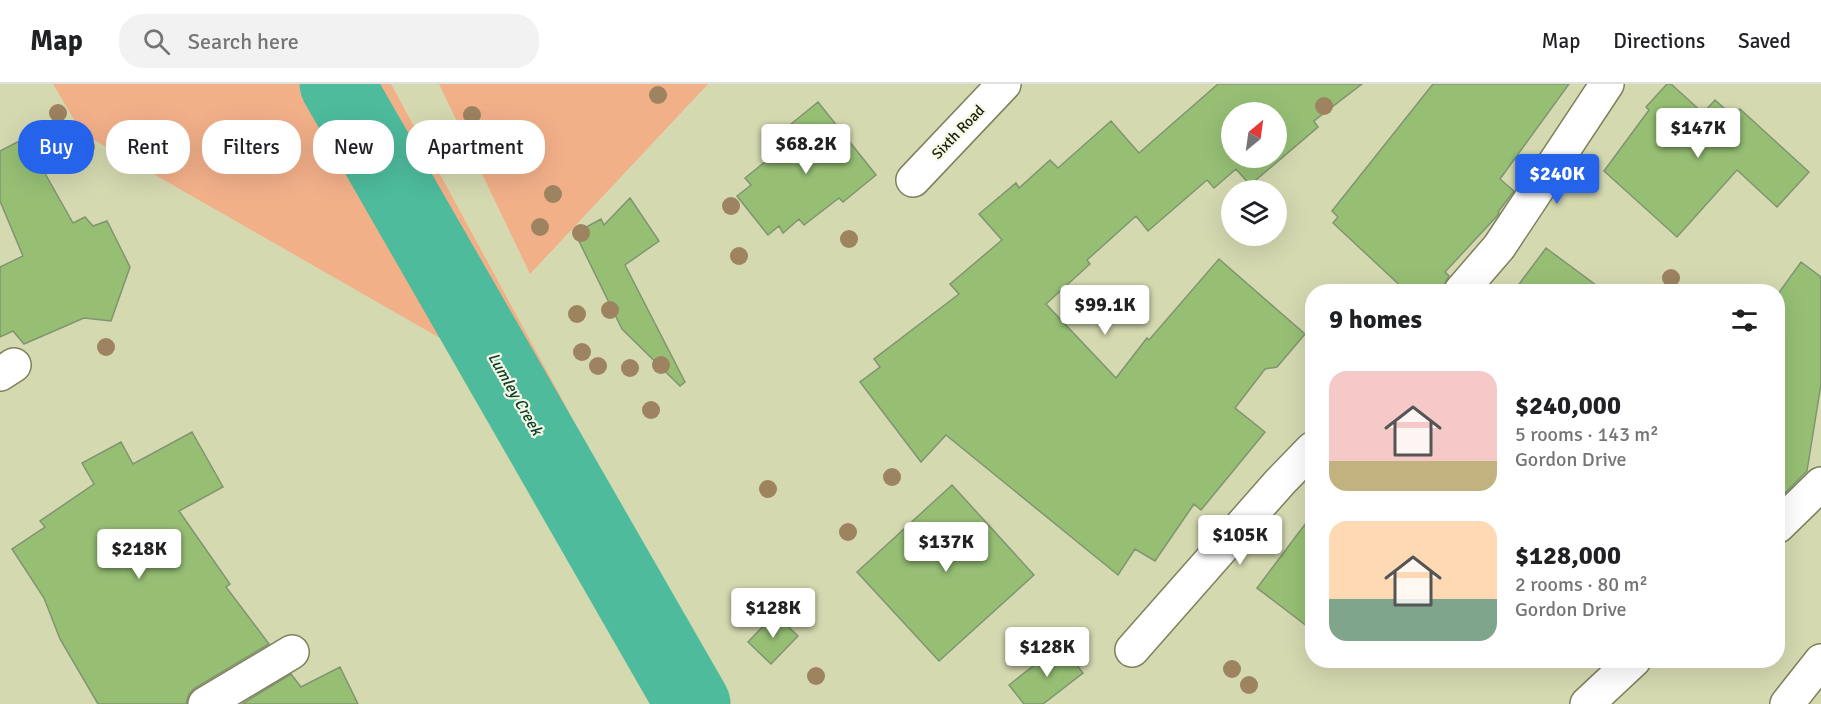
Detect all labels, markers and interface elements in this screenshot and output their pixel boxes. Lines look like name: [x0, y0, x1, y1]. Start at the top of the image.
search box: [119, 14, 539, 68]
text: Map: [30, 24, 83, 58]
icon: search: [140, 25, 173, 58]
text: Search here: [188, 28, 299, 55]
text: Map: [1542, 28, 1580, 54]
text: Directions: [1613, 28, 1705, 54]
text: Saved: [1738, 28, 1791, 54]
street label: Sixth Road: [928, 101, 988, 163]
north arrow: [1221, 102, 1287, 168]
map controls: [1221, 102, 1287, 246]
pin: $147K: [1656, 108, 1740, 159]
text: $147K: [1670, 115, 1726, 140]
chip: Buy: [18, 120, 94, 174]
chip: Rent: [106, 120, 190, 174]
chip: Filters: [202, 120, 301, 174]
chip: New: [313, 120, 394, 174]
chip: Apartment: [406, 120, 545, 174]
pin: $68.2K: [757, 124, 855, 175]
text: $68.2K: [775, 131, 837, 156]
pin: $240K: [1515, 154, 1599, 205]
text: $240K: [1529, 161, 1585, 186]
button: layers: [1221, 180, 1287, 246]
pin: $99.1K: [1056, 285, 1154, 336]
text: $99.1K: [1074, 292, 1136, 317]
text: 9 homes: [1329, 304, 1422, 336]
icon: filters: [1728, 304, 1761, 337]
water label: Lumley Creek: [483, 349, 548, 441]
text: $240,000: [1515, 390, 1621, 422]
icon: home: [1377, 395, 1449, 467]
text: 5 rooms · 143 m²: [1515, 422, 1659, 447]
text: Gordon Drive: [1515, 447, 1626, 472]
pin: $105K: [1198, 515, 1282, 566]
pin: $137K: [904, 522, 988, 573]
text: $105K: [1212, 522, 1268, 547]
pin: $218K: [97, 529, 181, 580]
text: $137K: [918, 529, 974, 554]
text: $218K: [111, 536, 167, 561]
text: $128,000: [1515, 540, 1621, 572]
icon: home: [1377, 545, 1449, 617]
text: 2 rooms · 80 m²: [1515, 572, 1648, 597]
pin: $128K: [731, 588, 815, 639]
text: $128K: [745, 595, 801, 620]
text: Gordon Drive: [1515, 597, 1626, 622]
pin: $128K: [1005, 627, 1089, 678]
text: $128K: [1019, 634, 1075, 659]

